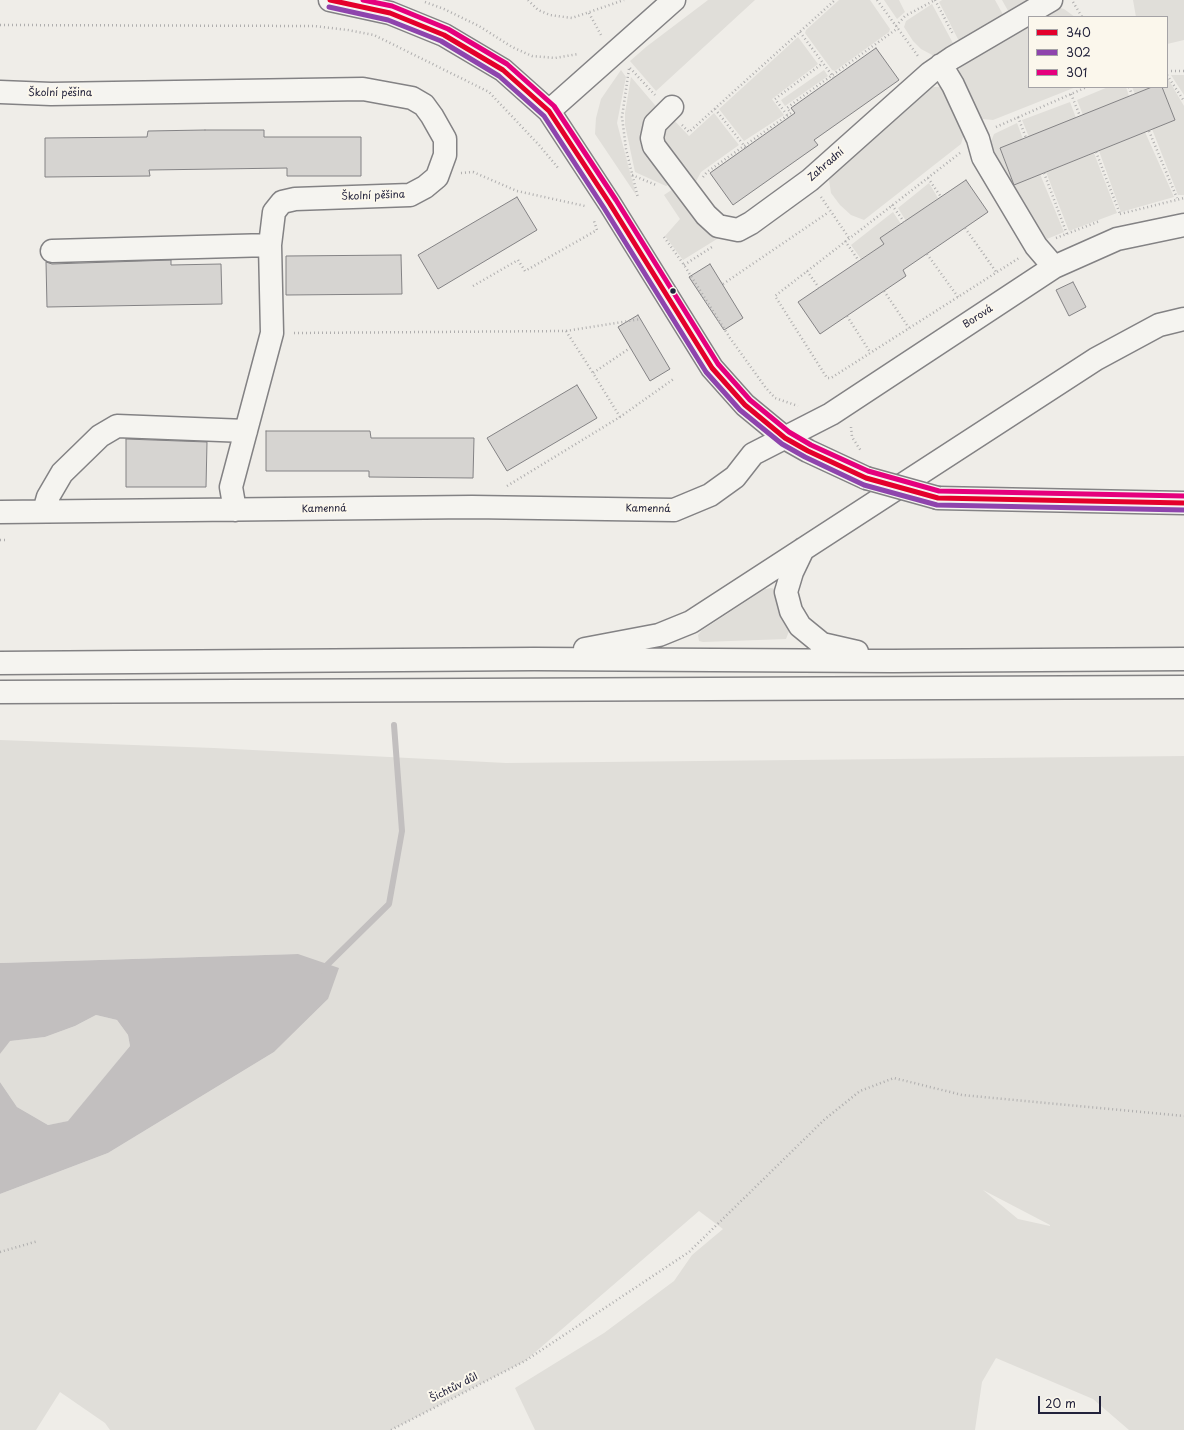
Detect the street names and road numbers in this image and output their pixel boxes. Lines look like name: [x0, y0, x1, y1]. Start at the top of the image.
street label: Školní pěšina: [28, 87, 92, 99]
street label: Zahradní: [805, 146, 847, 184]
street label: Školní pěšina: [341, 189, 405, 203]
street label: Borová: [961, 303, 995, 331]
street label: Kamenná: [301, 503, 347, 515]
street label: Kamenná: [625, 503, 671, 515]
street label: Šichtův důl: [428, 1371, 480, 1405]

